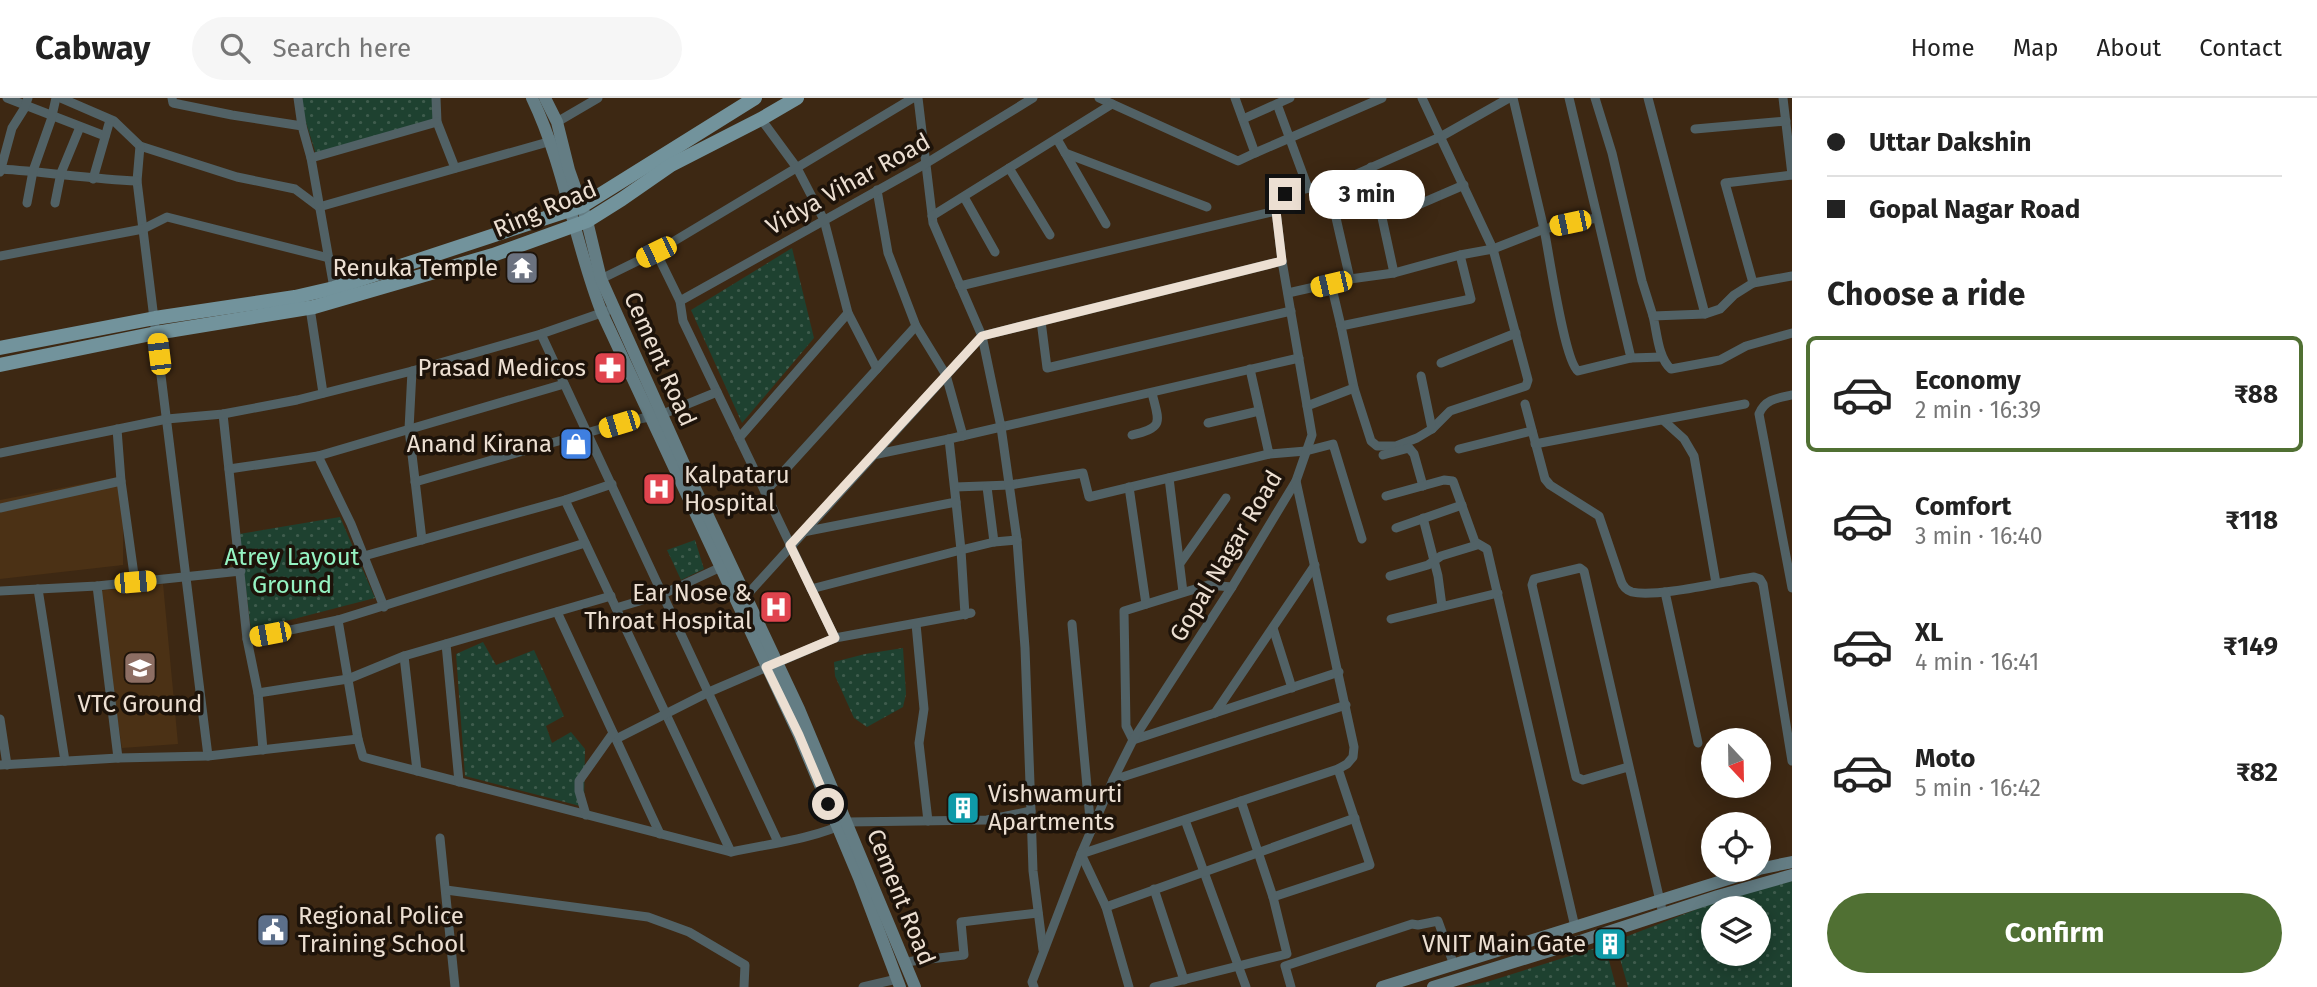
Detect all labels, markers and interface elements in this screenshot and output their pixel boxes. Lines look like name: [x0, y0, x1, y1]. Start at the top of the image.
search box: [192, 17, 682, 80]
text: Cabway: [35, 28, 150, 68]
icon: search: [216, 29, 254, 67]
text: Search here: [272, 33, 411, 64]
text: Home: [1911, 34, 1975, 62]
text: Map: [2013, 34, 2059, 62]
text: About: [2097, 34, 2161, 62]
text: Contact: [2199, 34, 2282, 62]
street label: Vidya Vihar Road: [761, 127, 935, 241]
text: Uttar Dakshin: [1869, 127, 2032, 158]
callout: 3 min: [1310, 170, 1425, 218]
street label: Ring Road: [489, 175, 601, 243]
route end: [1269, 178, 1301, 210]
text: 3 min: [1339, 180, 1395, 208]
text: Gopal Nagar Road: [1869, 194, 2080, 225]
car: [1548, 208, 1593, 238]
car: [633, 233, 680, 271]
temple icon: Renuka Temple: [503, 249, 541, 287]
place label: Renuka Temple: [332, 254, 498, 282]
car: [1309, 269, 1354, 299]
text: Choose a ride: [1827, 275, 2025, 313]
street label: Cement Road: [618, 287, 702, 431]
car: [147, 332, 172, 376]
pharmacy icon: Prasad Medicos: [591, 349, 629, 387]
place label: Prasad Medicos: [417, 354, 586, 382]
icon: car: [1831, 363, 1894, 426]
text: Economy: [1915, 365, 2021, 396]
text: ₹88: [2234, 379, 2278, 410]
text: 2 min · 16:39: [1915, 396, 2041, 424]
car: [596, 408, 643, 440]
shop icon: Anand Kirana: [557, 425, 595, 463]
place label: Anand Kirana: [407, 430, 552, 458]
place label: Kalpataru Hospital: [684, 461, 790, 517]
street label: Gopal Nagar Road: [1164, 465, 1288, 647]
hospital icon: Kalpataru Hospital: [640, 470, 678, 508]
icon: car: [1831, 489, 1894, 552]
text: Comfort: [1915, 491, 2011, 522]
text: ₹118: [2225, 505, 2278, 536]
text: 3 min · 16:40: [1915, 522, 2043, 550]
park label: Atrey Layout Ground: [225, 543, 360, 599]
car: [114, 570, 157, 594]
place label: Ear Nose & Throat Hospital: [584, 579, 752, 635]
hospital icon: Ear Nose & Throat Hospital: [757, 588, 795, 626]
icon: car: [1831, 615, 1894, 678]
text: XL: [1915, 617, 1943, 648]
car: [248, 620, 293, 648]
text: ₹149: [2223, 631, 2278, 662]
text: 4 min · 16:41: [1915, 648, 2039, 676]
school or university icon: VTC Ground: [121, 649, 159, 687]
place label: VTC Ground: [78, 690, 202, 718]
north arrow: [1701, 728, 1771, 798]
map controls: [1701, 728, 1771, 966]
icon: car: [1831, 741, 1894, 804]
text: Moto: [1915, 743, 1975, 774]
text: ₹82: [2236, 757, 2278, 788]
text: 5 min · 16:42: [1915, 774, 2041, 802]
place label: Vishwamurti Apartments: [988, 780, 1123, 836]
route start: [812, 788, 844, 820]
building icon: Vishwamurti Apartments: [944, 789, 982, 827]
button: locate: [1701, 812, 1771, 882]
street label: Cement Road: [861, 825, 941, 969]
button: Confirm: [1827, 893, 2282, 973]
button: layers: [1701, 896, 1771, 966]
place label: Regional Police Training School: [298, 902, 465, 958]
public building icon: Regional Police Training School: [254, 911, 292, 949]
building icon: VNIT Main Gate: [1591, 925, 1629, 963]
place label: VNIT Main Gate: [1422, 930, 1586, 958]

